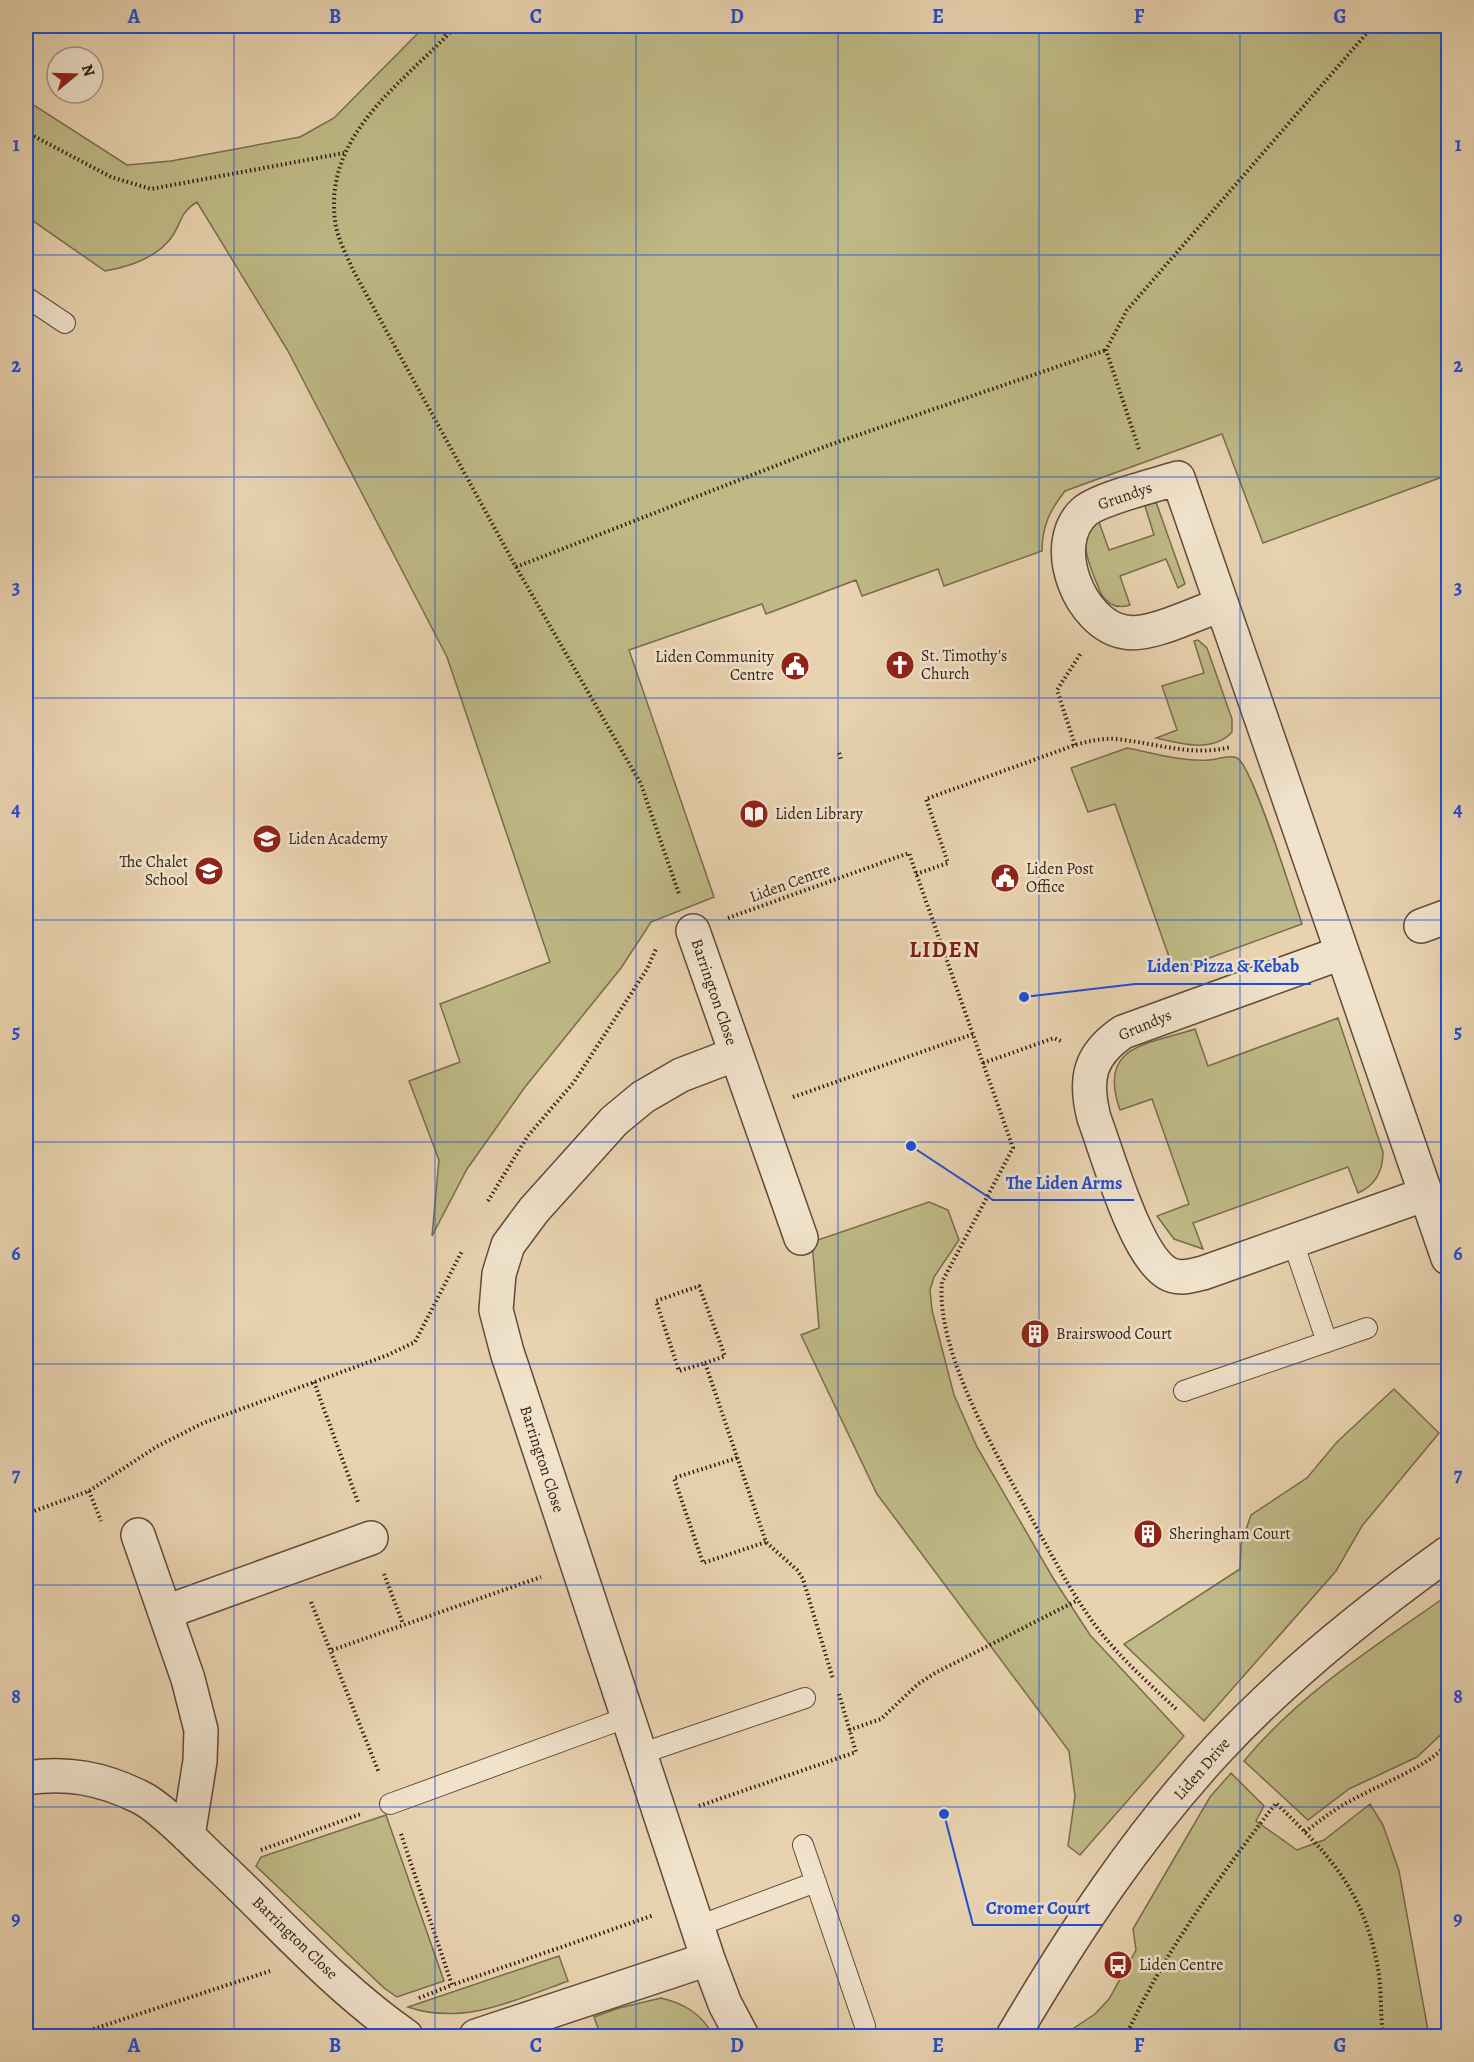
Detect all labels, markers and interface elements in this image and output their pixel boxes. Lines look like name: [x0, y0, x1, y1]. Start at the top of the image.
text: A: [127, 3, 141, 30]
text: B: [329, 3, 341, 30]
text: C: [530, 3, 542, 30]
text: D: [730, 3, 744, 30]
text: E: [932, 3, 944, 30]
text: F: [1134, 3, 1145, 30]
text: G: [1333, 3, 1347, 30]
north arrow: [45, 45, 105, 105]
text: N: [76, 61, 101, 80]
text: 1: [12, 131, 20, 158]
text: 1: [1454, 131, 1462, 158]
text: 2: [11, 352, 21, 379]
text: 2: [1453, 352, 1463, 379]
street label: Grundys: [1095, 476, 1155, 516]
text: 3: [12, 574, 20, 601]
text: 3: [1454, 574, 1462, 601]
place label: St. Timothy's Church: [921, 645, 1007, 685]
place label: Liden Community Centre: [655, 646, 775, 686]
church icon: St. Timothy's Church: [884, 649, 916, 681]
public building icon: Liden Community Centre: [779, 650, 811, 682]
text: 4: [11, 796, 21, 823]
text: 4: [1453, 796, 1463, 823]
library icon: Liden Library: [738, 798, 770, 830]
place label: Liden Library: [775, 803, 864, 825]
school or university icon: Liden Academy: [251, 823, 283, 855]
place label: Liden Academy: [288, 828, 388, 850]
place label: The Chalet School: [119, 851, 188, 891]
school or university icon: The Chalet School: [193, 855, 225, 887]
street label: Liden Centre: [747, 858, 833, 908]
place label: Liden Post Office: [1026, 858, 1094, 898]
public building icon: Liden Post Office: [989, 862, 1021, 894]
district label: LIDEN: [909, 935, 981, 965]
street label: Barrington Close: [685, 936, 743, 1048]
callout: Liden Pizza & Kebab: [1135, 948, 1311, 984]
text: Liden Pizza & Kebab: [1147, 954, 1299, 978]
street label: Grundys: [1115, 1004, 1175, 1046]
text: 5: [12, 1018, 20, 1045]
text: 5: [1454, 1018, 1462, 1045]
callout: The Liden Arms: [993, 1164, 1134, 1200]
text: The Liden Arms: [1006, 1171, 1122, 1195]
text: 6: [11, 1240, 21, 1267]
text: 6: [1453, 1240, 1463, 1267]
building icon: Brairswood Court: [1019, 1318, 1051, 1350]
place label: Brairswood Court: [1056, 1323, 1172, 1345]
street label: Barrington Close: [514, 1403, 570, 1515]
text: 7: [12, 1461, 21, 1488]
text: 7: [1454, 1461, 1463, 1488]
building icon: Sheringham Court: [1132, 1518, 1164, 1550]
place label: Sheringham Court: [1169, 1523, 1291, 1545]
text: 8: [11, 1683, 21, 1710]
text: 8: [1453, 1683, 1463, 1710]
street label: Liden Drive: [1169, 1733, 1235, 1805]
callout: Cromer Court: [973, 1889, 1102, 1925]
street label: Barrington Close: [247, 1891, 343, 1985]
text: Cromer Court: [986, 1896, 1090, 1920]
text: 9: [11, 1905, 21, 1932]
text: 9: [1453, 1905, 1463, 1932]
bus stop icon: Liden Centre: [1102, 1949, 1134, 1981]
place label: Liden Centre: [1139, 1954, 1223, 1976]
text: A: [127, 2032, 141, 2059]
text: B: [329, 2032, 341, 2059]
text: C: [530, 2032, 542, 2059]
text: D: [730, 2032, 744, 2059]
text: E: [932, 2032, 944, 2059]
text: F: [1134, 2032, 1145, 2059]
text: G: [1333, 2032, 1347, 2059]

